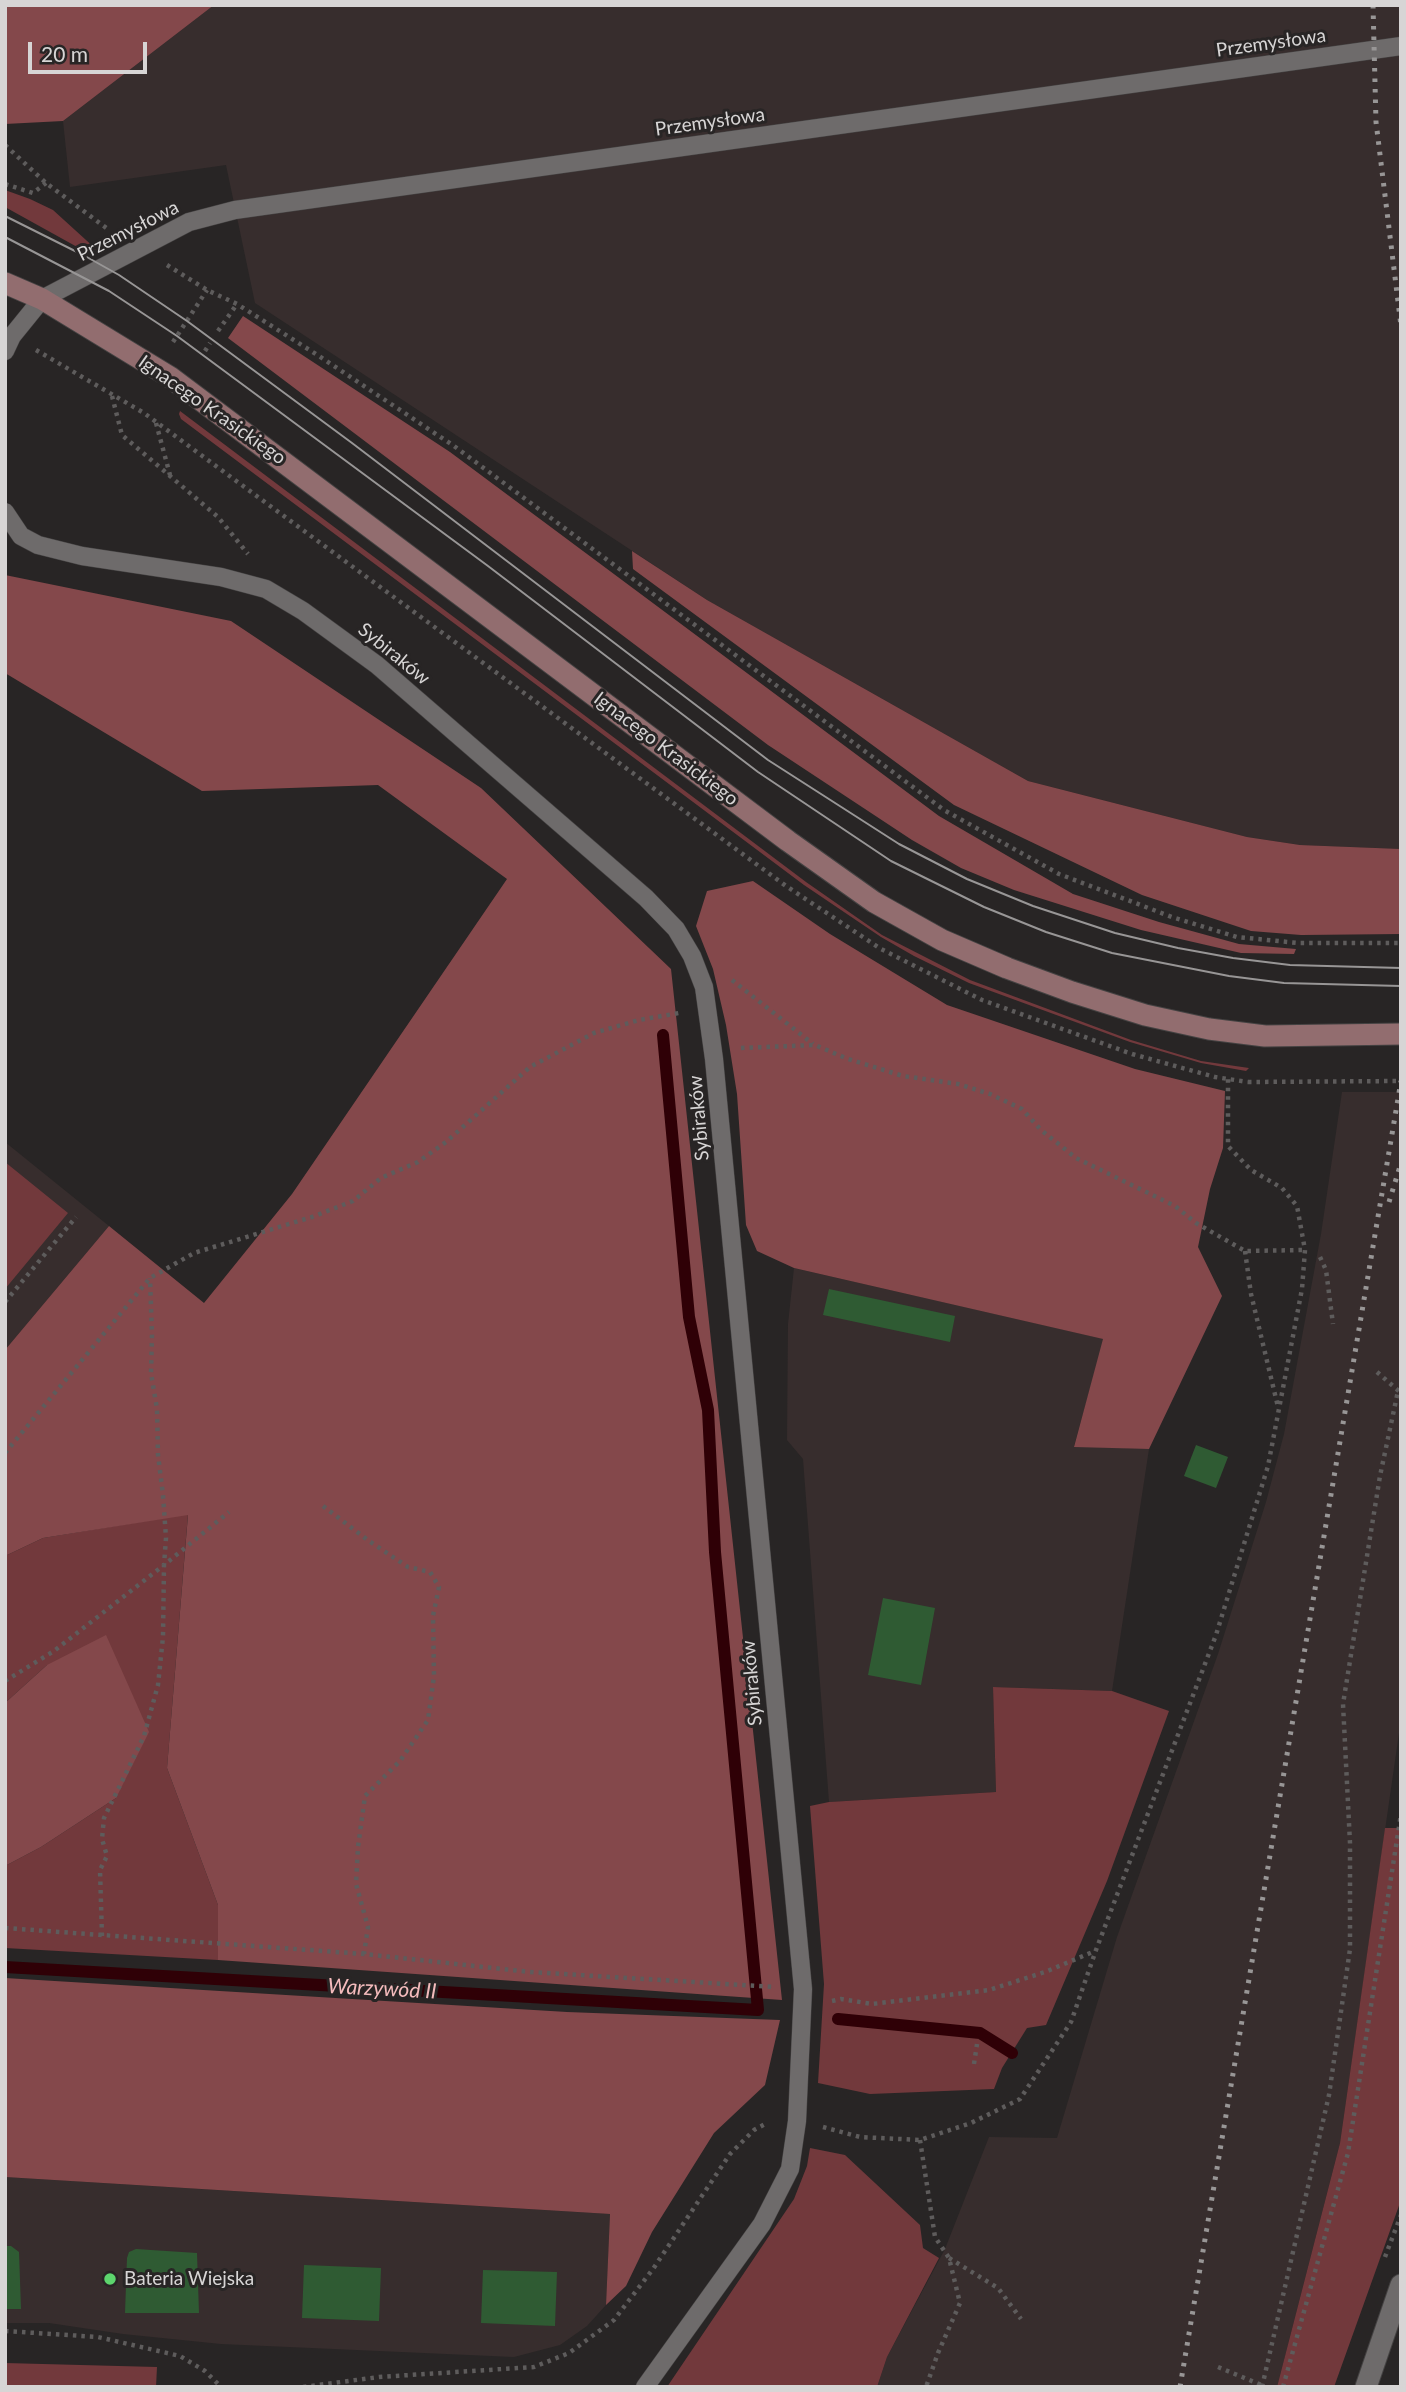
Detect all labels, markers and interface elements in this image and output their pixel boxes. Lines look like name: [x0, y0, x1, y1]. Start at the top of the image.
street label: Przemysłowa: [1215, 24, 1327, 62]
scale bar: [32, 28, 150, 72]
text: 20 m: [41, 41, 88, 66]
street label: Przemysłowa: [654, 103, 766, 141]
street label: Przemysłowa: [74, 196, 182, 266]
street label: Ignacego Krasickiego: [134, 351, 290, 469]
street label: Sybiraków: [354, 618, 434, 690]
street label: Ignacego Krasickiego: [589, 687, 743, 811]
street label: Sybiraków: [684, 1074, 714, 1162]
street label: Sybiraków: [737, 1639, 767, 1727]
water label: Warzywód II: [327, 1974, 437, 2004]
place label: Bateria Wiejska: [124, 2268, 254, 2290]
marker: Bateria Wiejska: [102, 2271, 118, 2287]

